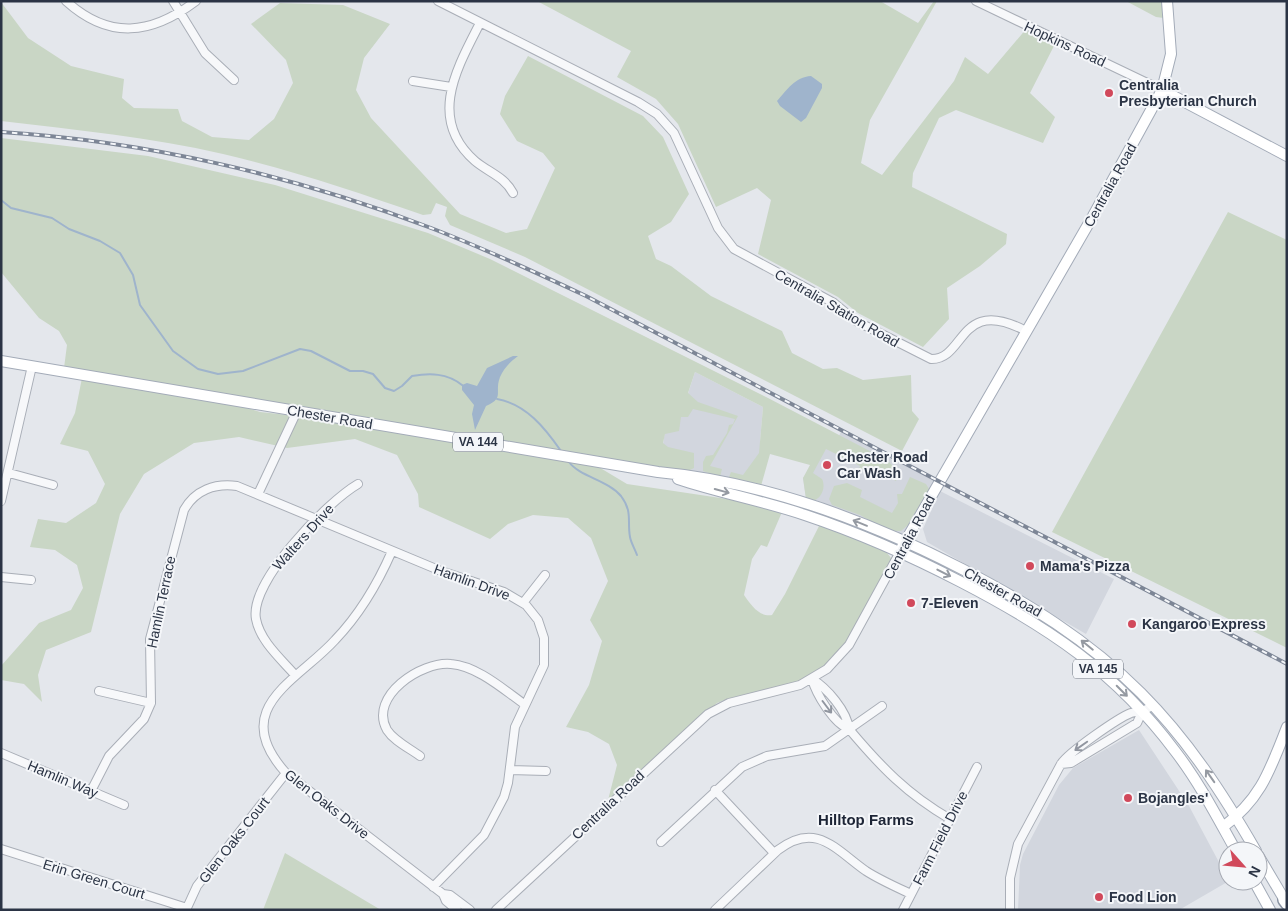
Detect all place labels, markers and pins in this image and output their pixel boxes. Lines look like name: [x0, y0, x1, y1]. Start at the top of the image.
place label: Centralia Presbyterian Church: [1119, 77, 1257, 109]
marker: Centralia Presbyterian Church: [1103, 87, 1115, 99]
place label: Chester Road Car Wash: [837, 449, 928, 481]
marker: Chester Road Car Wash: [821, 459, 833, 471]
place label: Mama's Pizza: [1040, 558, 1130, 574]
marker: Mama's Pizza: [1024, 560, 1036, 572]
place label: 7-Eleven: [921, 595, 979, 611]
marker: 7-Eleven: [905, 597, 917, 609]
place label: Kangaroo Express: [1142, 616, 1266, 632]
marker: Kangaroo Express: [1126, 618, 1138, 630]
place label: Bojangles': [1138, 790, 1208, 806]
marker: Bojangles': [1122, 792, 1134, 804]
place label: Food Lion: [1109, 889, 1177, 905]
marker: Food Lion: [1093, 891, 1105, 903]

